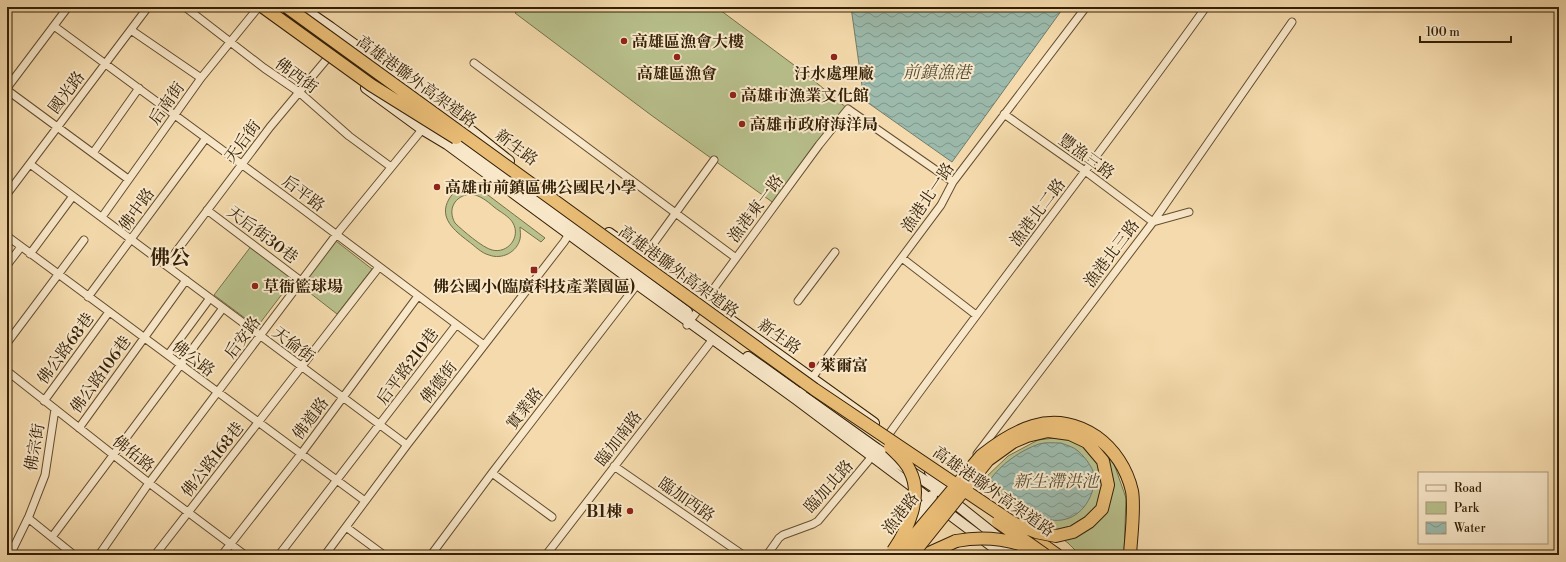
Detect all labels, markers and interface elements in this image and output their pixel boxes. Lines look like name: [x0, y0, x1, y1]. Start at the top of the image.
scale bar: [1420, 18, 1511, 44]
text: 100 m: [1426, 25, 1460, 40]
street label: 高雄港聯外高架道路: [352, 31, 481, 132]
place label: 高雄區漁會大樓: [632, 32, 744, 52]
marker: 高雄區漁會大樓: [619, 36, 629, 46]
marker: 高雄區漁會: [672, 52, 682, 62]
marker: 汙水處理廠: [829, 52, 839, 62]
street label: 佛西街: [271, 54, 322, 98]
water label: 前鎮漁港: [903, 62, 973, 84]
place label: 高雄區漁會: [637, 64, 717, 84]
place label: 汙水處理廠: [794, 64, 874, 84]
street label: 國光路: [44, 67, 89, 118]
street label: 后南街: [145, 78, 189, 129]
place label: 高雄市漁業文化館: [741, 86, 869, 106]
marker: 高雄市漁業文化館: [728, 90, 738, 100]
place label: 高雄市政府海洋局: [750, 115, 878, 135]
street label: 天后街: [220, 116, 265, 167]
marker: 高雄市政府海洋局: [737, 119, 747, 129]
street label: 新生路: [491, 125, 542, 170]
street label: 豐漁三路: [1055, 130, 1118, 184]
street label: 漁港北一路: [897, 159, 958, 236]
street label: 后平路: [278, 171, 329, 216]
street label: 漁港東一路: [724, 171, 788, 247]
street label: 漁港北二路: [1006, 175, 1070, 251]
place label: 高雄市前鎮區佛公國民小學: [445, 178, 637, 198]
marker: 高雄市前鎮區佛公國民小學: [432, 182, 442, 192]
street label: 佛中路: [115, 184, 159, 235]
street label: 天后街30巷: [223, 202, 302, 268]
street label: 漁港北三路: [1080, 216, 1144, 292]
street label: 高雄港聯外高架道路: [614, 221, 743, 322]
district label: 佛公: [150, 246, 190, 271]
marker: 佛公國小(臨廣科技產業園區): [529, 265, 539, 275]
place label: 草衙籃球場: [263, 277, 343, 297]
place label: 佛公國小(臨廣科技產業園區): [433, 277, 635, 297]
marker: 草衙籃球場: [250, 281, 260, 291]
street label: 佛公路68巷: [33, 309, 98, 388]
street label: 后安路: [220, 312, 265, 363]
street label: 新生路: [754, 315, 805, 359]
street label: 天倫街: [268, 322, 319, 367]
street label: 后平路210巷: [373, 325, 443, 409]
street label: 佛公路106巷: [66, 332, 136, 417]
street label: 佛公路: [168, 336, 219, 381]
place label: 萊爾富: [820, 356, 868, 376]
street label: 佛德街: [416, 358, 461, 408]
marker: 萊爾富: [807, 360, 817, 370]
street label: 實業路: [502, 384, 547, 434]
street label: 佛道路: [288, 393, 333, 444]
street label: 臨加南路: [591, 407, 646, 470]
street label: 佛公路168巷: [177, 418, 248, 501]
street label: 佛宗街: [21, 422, 49, 473]
street label: 佛佑路: [108, 431, 158, 476]
street label: 高雄港聯外高架道路: [929, 442, 1058, 541]
street label: 臨加北路: [800, 456, 858, 517]
water label: 新生滯洪池: [1014, 471, 1100, 493]
legend: [1418, 472, 1548, 544]
street label: 臨加西路: [654, 473, 718, 526]
text: Road: [1454, 481, 1482, 496]
street label: 漁港路: [878, 489, 923, 539]
text: Park: [1454, 501, 1480, 516]
place label: B1棟: [586, 502, 622, 522]
marker: B1棟: [625, 506, 635, 516]
text: Water: [1453, 521, 1486, 536]

